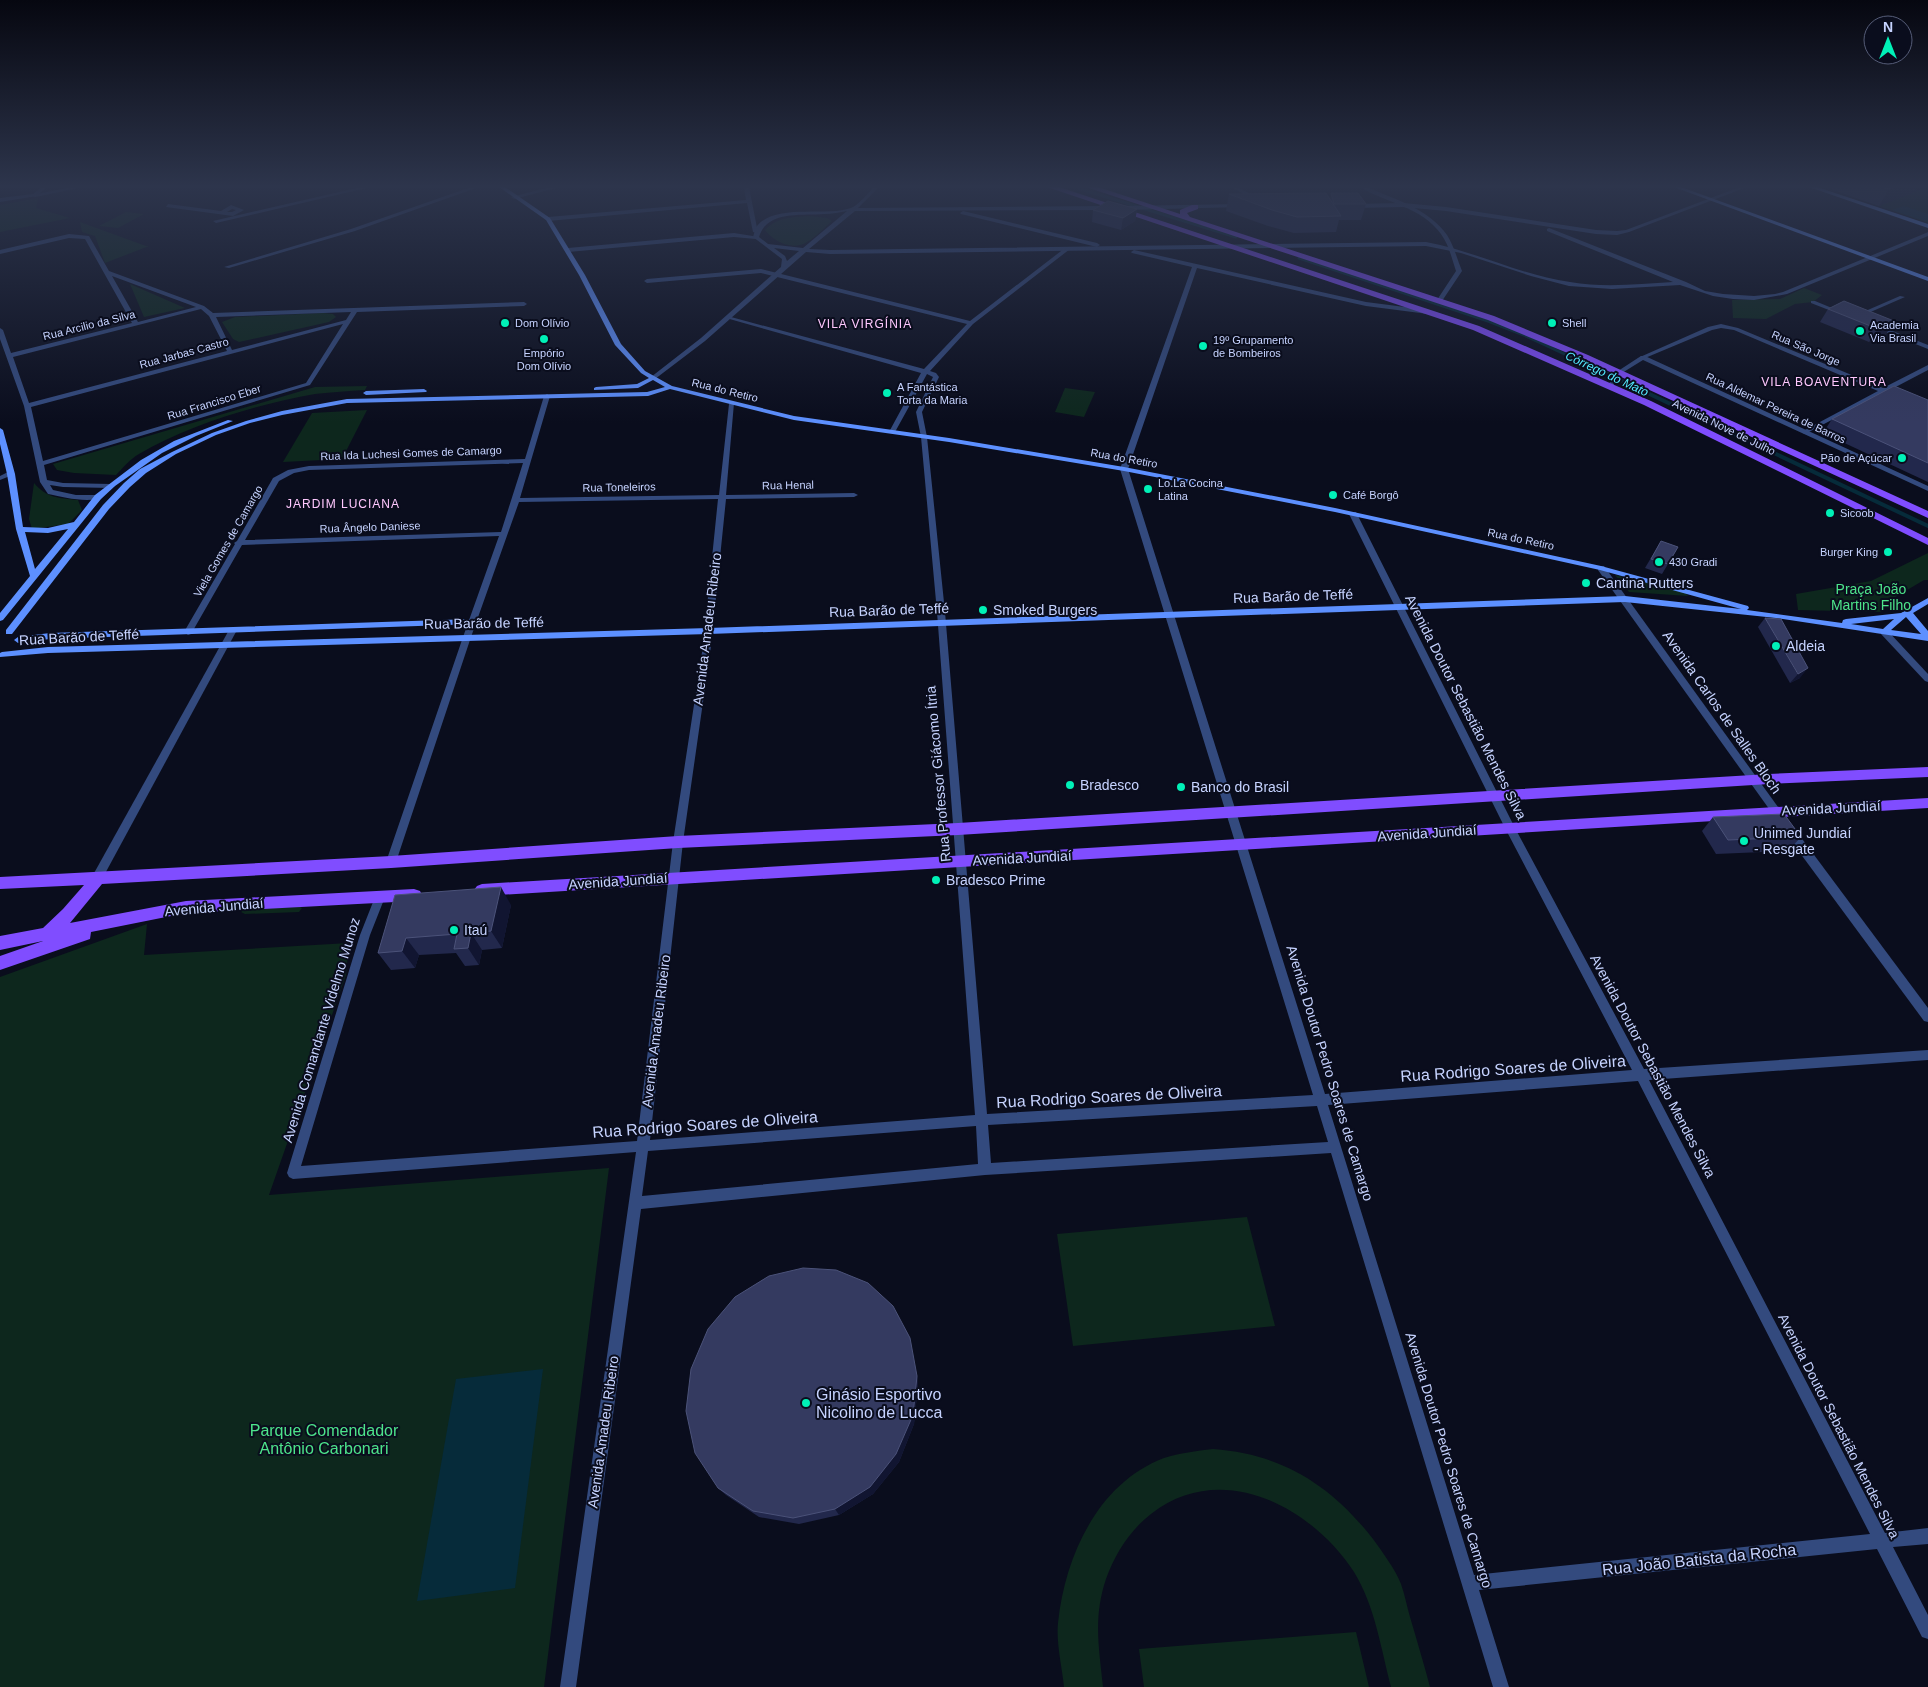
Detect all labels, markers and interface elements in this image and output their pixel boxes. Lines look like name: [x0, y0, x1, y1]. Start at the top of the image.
north arrow: [1863, 15, 1913, 65]
text: N: [1883, 19, 1893, 35]
street label: Rua Arcilio da Silva: [42, 308, 137, 342]
district label: VILA VIRGÍNIA: [818, 316, 912, 331]
marker: Dom Olívio: [499, 317, 511, 329]
place label: Dom Olívio: [515, 317, 569, 329]
marker: Shell: [1546, 317, 1558, 329]
place label: Shell: [1562, 317, 1586, 329]
place label: Academia Via Brasil: [1870, 319, 1920, 344]
marker: Academia Via Brasil: [1854, 325, 1866, 337]
street label: Rua São Jorge: [1770, 328, 1842, 368]
marker: Empório Dom Olívio: [538, 333, 550, 345]
place label: 19º Grupamento de Bombeiros: [1213, 334, 1293, 359]
street label: Rua Jarbas Castro: [138, 335, 230, 371]
marker: 19º Grupamento de Bombeiros: [1197, 340, 1209, 352]
place label: Empório Dom Olívio: [517, 347, 571, 372]
water label: Córrego do Mato: [1563, 349, 1651, 400]
street label: Rua Aldemar Pereira de Barros: [1704, 370, 1848, 446]
district label: VILA BOAVENTURA: [1761, 375, 1887, 389]
street label: Rua do Retiro: [691, 376, 759, 404]
place label: A Fantástica Torta da Maria: [897, 381, 968, 406]
street label: Rua Francisco Eber: [166, 382, 263, 422]
marker: A Fantástica Torta da Maria: [881, 387, 893, 399]
street label: Avenida Nove de Julho: [1671, 397, 1777, 457]
street label: Rua Ida Luchesi Gomes de Camargo: [320, 444, 502, 462]
street label: Rua do Retiro: [1090, 446, 1158, 470]
place label: Pão de Açúcar: [1820, 452, 1892, 464]
marker: Pão de Açúcar: [1896, 452, 1908, 464]
place label: Lo.La Cocina Latina: [1158, 477, 1224, 502]
street label: Rua Henal: [762, 479, 814, 491]
street label: Rua Toneleiros: [582, 480, 656, 494]
street label: Viela Gomes de Camargo: [191, 483, 265, 599]
marker: Lo.La Cocina Latina: [1142, 483, 1154, 495]
marker: Café Borgô: [1327, 489, 1339, 501]
place label: Café Borgô: [1343, 489, 1399, 501]
district label: JARDIM LUCIANA: [286, 497, 400, 511]
marker: Sicoob: [1824, 507, 1836, 519]
place label: Sicoob: [1840, 507, 1874, 519]
street label: Rua Ângelo Daniese: [319, 519, 421, 535]
street label: Rua do Retiro: [1487, 526, 1555, 552]
place label: Burger King: [1820, 546, 1878, 558]
marker: Burger King: [1882, 546, 1894, 558]
street label: Avenida Amadeu Ribeiro: [690, 551, 724, 706]
marker: 430 Gradi: [1653, 556, 1665, 568]
place label: 430 Gradi: [1669, 556, 1717, 568]
place label: Cantina Rutters: [1596, 575, 1693, 591]
marker: Cantina Rutters: [1580, 577, 1592, 589]
park label: Praça João Martins Filho: [1831, 581, 1911, 613]
street label: Rua Barão de Teffé: [1233, 586, 1354, 606]
street label: Avenida Doutor Sebastião Mendes Silva: [1402, 592, 1530, 822]
street label: Rua Barão de Teffé: [829, 600, 950, 620]
place label: Smoked Burgers: [993, 602, 1097, 618]
marker: Smoked Burgers: [977, 604, 989, 616]
street label: Rua Barão de Teffé: [424, 614, 544, 632]
street label: Rua Barão de Teffé: [19, 626, 140, 648]
street label: Avenida Carlos de Salles Bloch: [1660, 628, 1784, 796]
place label: Aldeia: [1786, 638, 1825, 654]
marker: Aldeia: [1770, 640, 1782, 652]
street label: Rua Professor Giácomo Ítria: [922, 685, 954, 863]
place label: Bradesco: [1080, 777, 1139, 793]
marker: Bradesco: [1064, 779, 1076, 791]
place label: Banco do Brasil: [1191, 779, 1289, 795]
marker: Banco do Brasil: [1175, 781, 1187, 793]
street label: Avenida Jundiaí: [1781, 797, 1881, 819]
street label: Avenida Jundiaí: [1377, 822, 1477, 844]
place label: Unimed Jundiaí - Resgate: [1754, 825, 1851, 857]
marker: Unimed Jundiaí - Resgate: [1738, 835, 1750, 847]
street label: Avenida Jundiaí: [972, 847, 1072, 869]
street label: Avenida Jundiaí: [568, 870, 668, 892]
place label: Bradesco Prime: [946, 872, 1046, 888]
marker: Bradesco Prime: [930, 874, 942, 886]
street label: Avenida Jundiaí: [164, 895, 264, 919]
street label: Avenida Comandante Videlmo Munoz: [279, 916, 363, 1144]
place label: Itaú: [464, 922, 487, 938]
marker: Itaú: [448, 924, 460, 936]
street label: Avenida Doutor Pedro Soares de Camargo: [1283, 943, 1377, 1203]
street label: Avenida Doutor Sebastião Mendes Silva: [1587, 952, 1719, 1180]
street label: Avenida Amadeu Ribeiro: [639, 953, 673, 1108]
street label: Rua Rodrigo Soares de Oliveira: [1400, 1052, 1626, 1085]
street label: Rua Rodrigo Soares de Oliveira: [996, 1082, 1222, 1111]
street label: Rua Rodrigo Soares de Oliveira: [592, 1108, 818, 1141]
street label: Avenida Doutor Sebastião Mendes Silva: [1775, 1311, 1903, 1541]
street label: Avenida Doutor Pedro Soares de Camargo: [1402, 1330, 1496, 1590]
street label: Avenida Amadeu Ribeiro: [584, 1355, 622, 1509]
place label: Ginásio Esportivo Nicolino de Lucca: [816, 1386, 942, 1421]
marker: Ginásio Esportivo Nicolino de Lucca: [800, 1397, 812, 1409]
park label: Parque Comendador Antônio Carbonari: [250, 1422, 399, 1457]
street label: Rua João Batista da Rocha: [1601, 1541, 1797, 1578]

